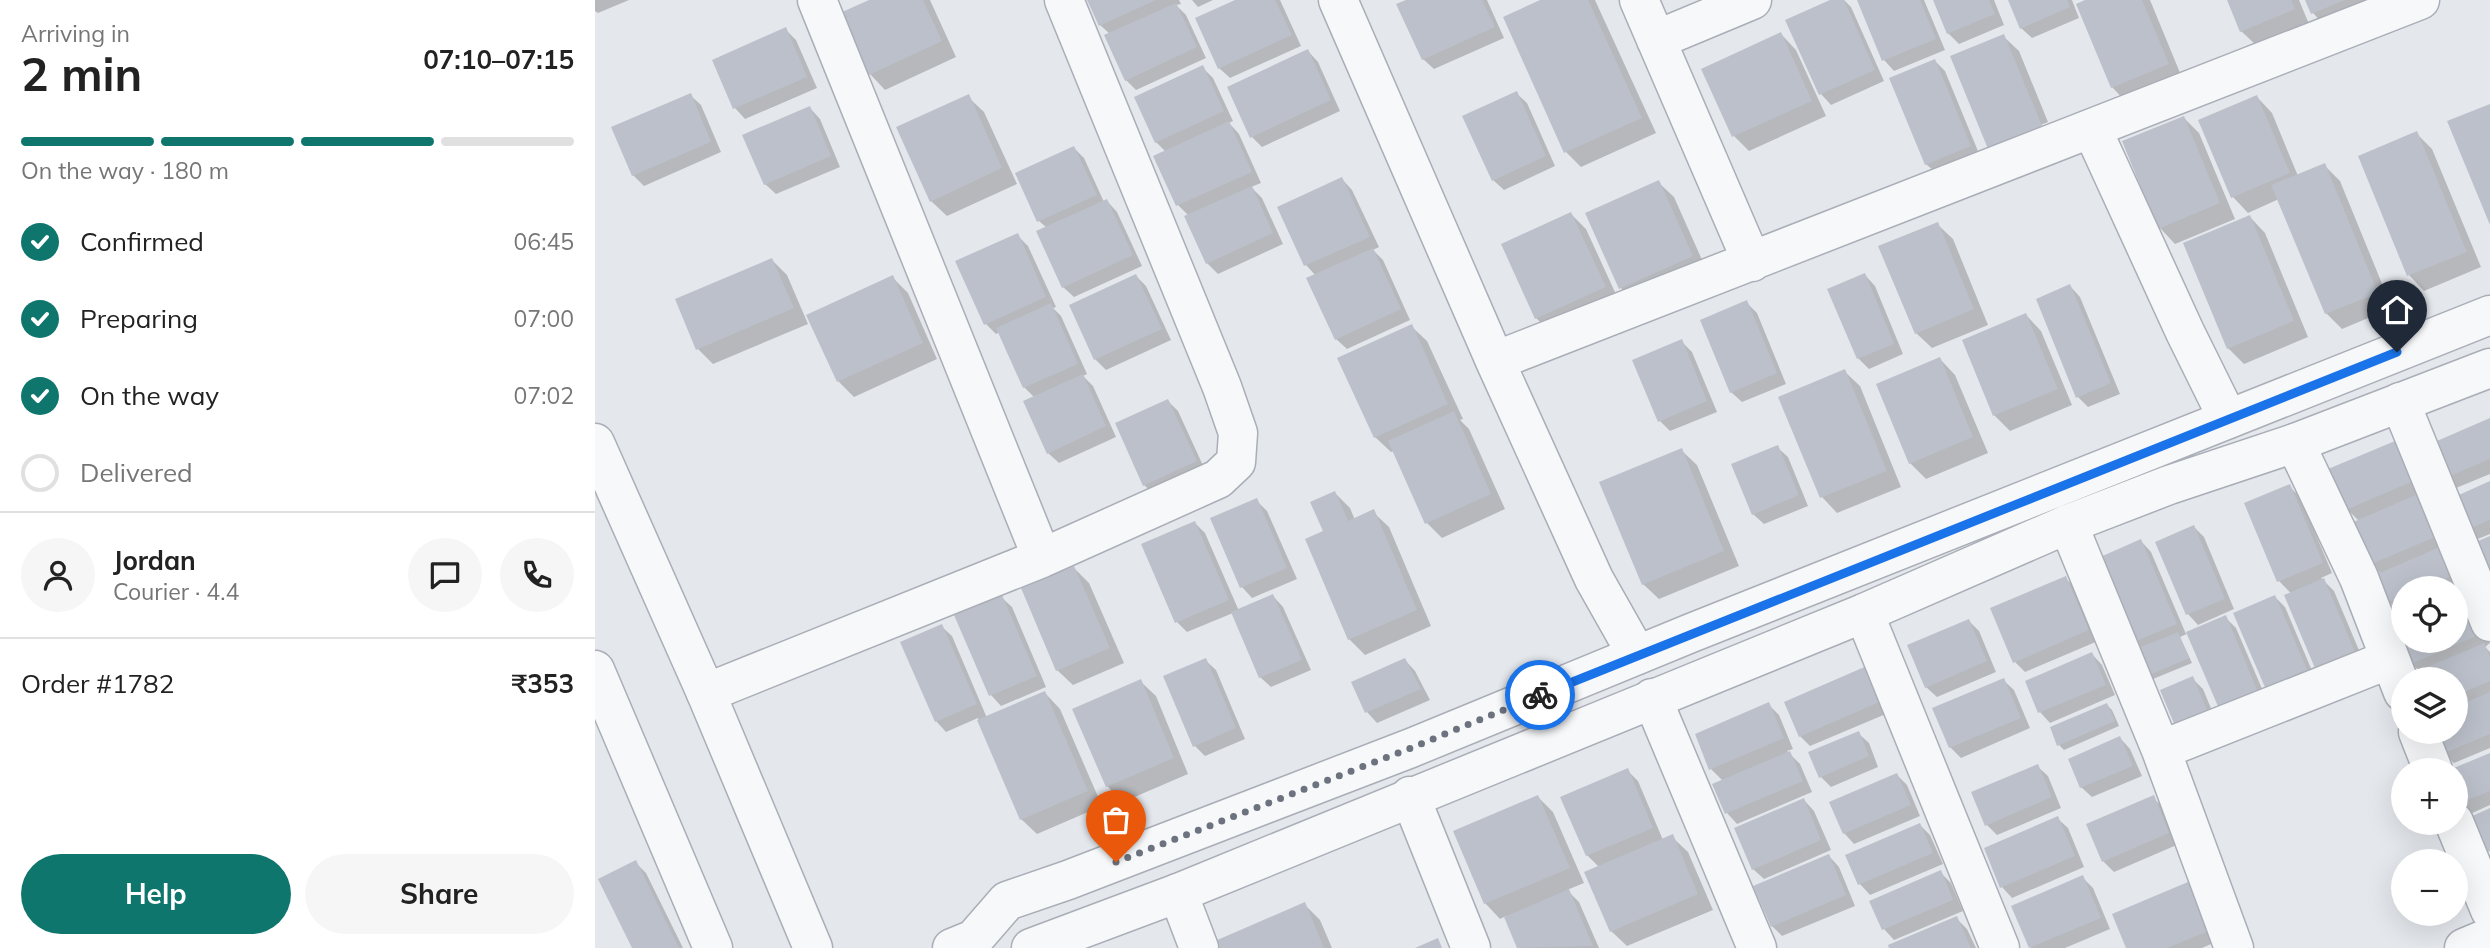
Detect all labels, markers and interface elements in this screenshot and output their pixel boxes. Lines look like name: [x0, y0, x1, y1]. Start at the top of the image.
text: Arriving in: [21, 19, 130, 48]
text: 07:10–07:15: [423, 43, 574, 76]
text: 2 min: [21, 45, 142, 103]
text: On the way · 180 m: [21, 156, 229, 185]
icon: check: [21, 223, 59, 261]
text: Confirmed: [80, 225, 204, 258]
text: 06:45: [514, 227, 574, 256]
pin: [2367, 280, 2427, 352]
icon: home: [2378, 291, 2416, 329]
icon: check: [21, 300, 59, 338]
text: Preparing: [80, 302, 198, 335]
text: 07:00: [514, 304, 574, 333]
icon: check: [21, 377, 59, 415]
text: On the way: [80, 379, 219, 412]
text: 07:02: [514, 381, 574, 410]
text: Delivered: [80, 456, 193, 489]
button: person: [21, 538, 95, 612]
button: chat: [408, 538, 482, 612]
button: phone: [500, 538, 574, 612]
text: Jordan: [113, 544, 196, 577]
map controls: [2391, 576, 2468, 926]
button: locate: [2391, 576, 2468, 653]
text: Courier · 4.4: [113, 577, 239, 606]
courier: [1505, 660, 1575, 730]
text: Order #1782: [21, 667, 174, 700]
text: ₹353: [512, 667, 574, 700]
button: layers: [2391, 667, 2468, 744]
icon: bike: [1521, 676, 1559, 714]
button: +: [2391, 758, 2468, 835]
pin: [1086, 790, 1146, 862]
icon: bag: [1097, 801, 1135, 839]
button: −: [2391, 849, 2468, 926]
button: Help: [21, 854, 291, 934]
button: Share: [305, 854, 574, 934]

